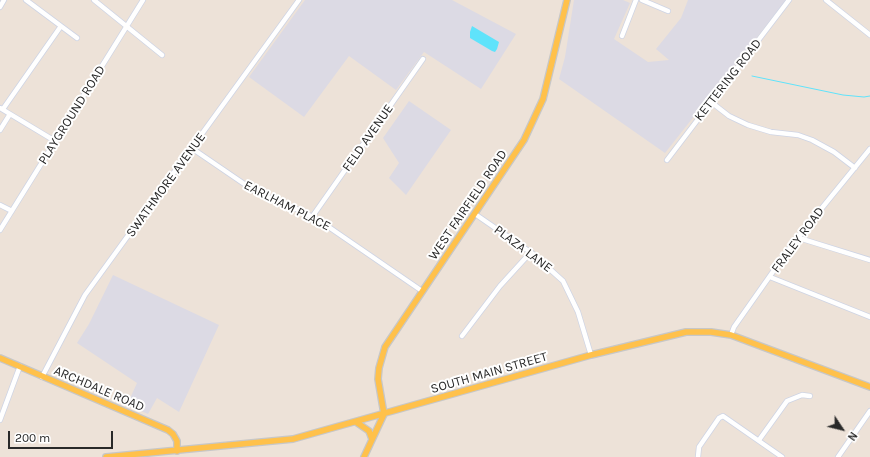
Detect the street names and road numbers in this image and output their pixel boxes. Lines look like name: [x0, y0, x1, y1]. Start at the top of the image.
street label: KETTERING ROAD: [691, 36, 765, 124]
street label: PLAYGROUND ROAD: [35, 63, 109, 167]
street label: FELD AVENUE: [339, 101, 397, 175]
street label: SWATHMORE AVENUE: [123, 130, 209, 240]
street label: WEST FAIRFIELD ROAD: [425, 147, 511, 263]
street label: EARLHAM PLACE: [241, 177, 333, 235]
street label: FRALEY ROAD: [768, 204, 828, 276]
street label: PLAZA LANE: [491, 222, 555, 276]
street label: SOUTH MAIN STREET: [429, 349, 549, 397]
street label: ARCHDALE ROAD: [51, 363, 147, 415]

